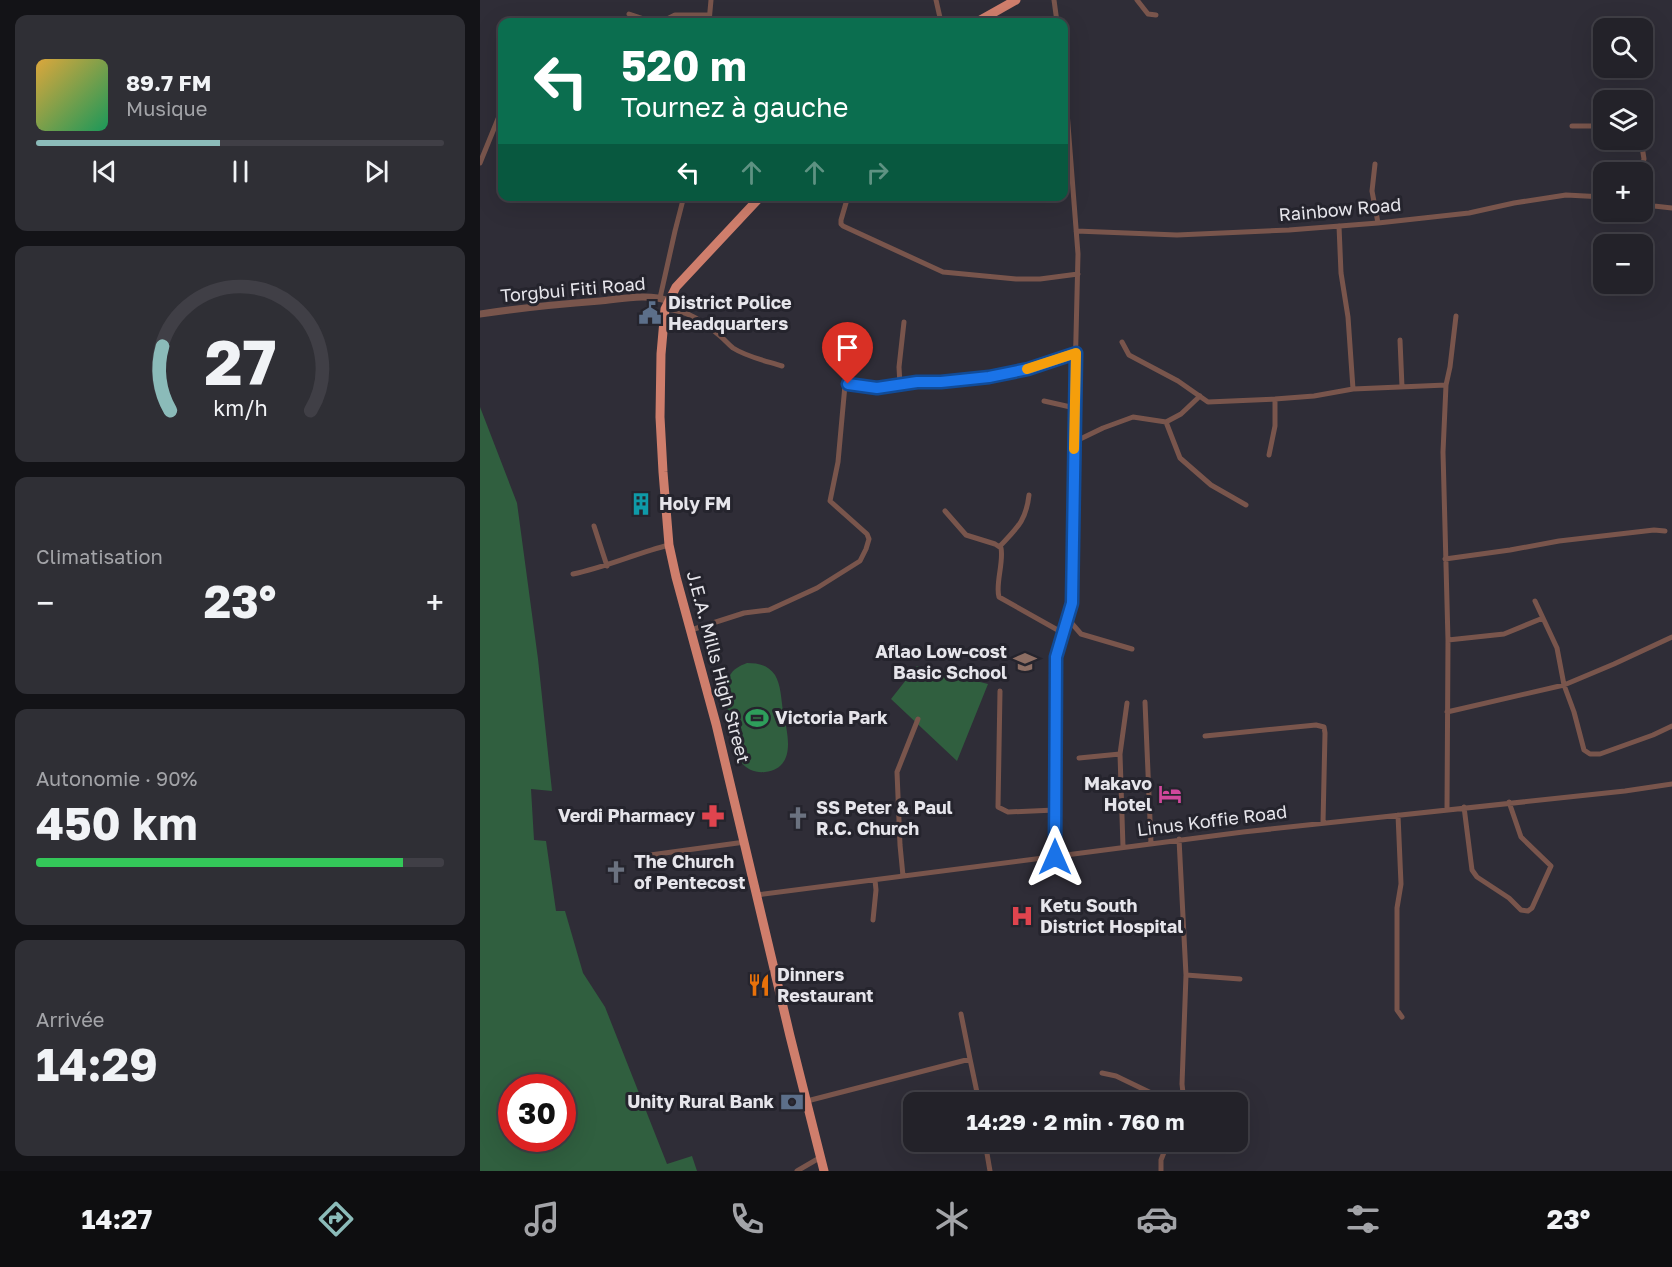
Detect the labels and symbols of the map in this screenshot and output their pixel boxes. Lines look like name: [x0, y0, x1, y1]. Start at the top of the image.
street label: Rainbow Road: [1278, 193, 1402, 225]
street label: Torgbui Fiti Road: [499, 272, 646, 306]
place label: District Police Headquarters: [668, 291, 792, 334]
public building icon: District Police Headquarters: [637, 300, 663, 326]
pin: [822, 322, 873, 384]
building icon: Holy FM: [628, 491, 654, 517]
place label: Holy FM: [659, 492, 731, 514]
street label: J.E.A. Mills High Street: [683, 568, 755, 765]
place label: Aflao Low-cost Basic School: [875, 640, 1007, 683]
school or university icon: Aflao Low-cost Basic School: [1012, 649, 1038, 675]
sports icon: Victoria Park: [744, 705, 770, 731]
place label: Victoria Park: [775, 706, 888, 728]
place label: Makavo Hotel: [1084, 772, 1152, 815]
hotel icon: Makavo Hotel: [1157, 781, 1183, 807]
place label: SS Peter & Paul R.C. Church: [816, 796, 953, 839]
street label: Linus Koffie Road: [1136, 800, 1288, 840]
pharmacy icon: Verdi Pharmacy: [700, 803, 726, 829]
place label: Verdi Pharmacy: [558, 804, 695, 826]
church icon: SS Peter & Paul R.C. Church: [785, 805, 811, 831]
position arrow: [1023, 825, 1087, 889]
place label: The Church of Pentecost: [634, 850, 745, 893]
church icon: The Church of Pentecost: [603, 859, 629, 885]
place label: Ketu South District Hospital: [1040, 894, 1183, 937]
hospital icon: Ketu South District Hospital: [1009, 903, 1035, 929]
place label: Dinners Restaurant: [777, 963, 873, 1006]
restaurant icon: Dinners Restaurant: [746, 972, 772, 998]
speed limit sign: 30: [498, 1074, 576, 1152]
bank icon: Unity Rural Bank: [779, 1089, 805, 1115]
place label: Unity Rural Bank: [627, 1090, 775, 1112]

